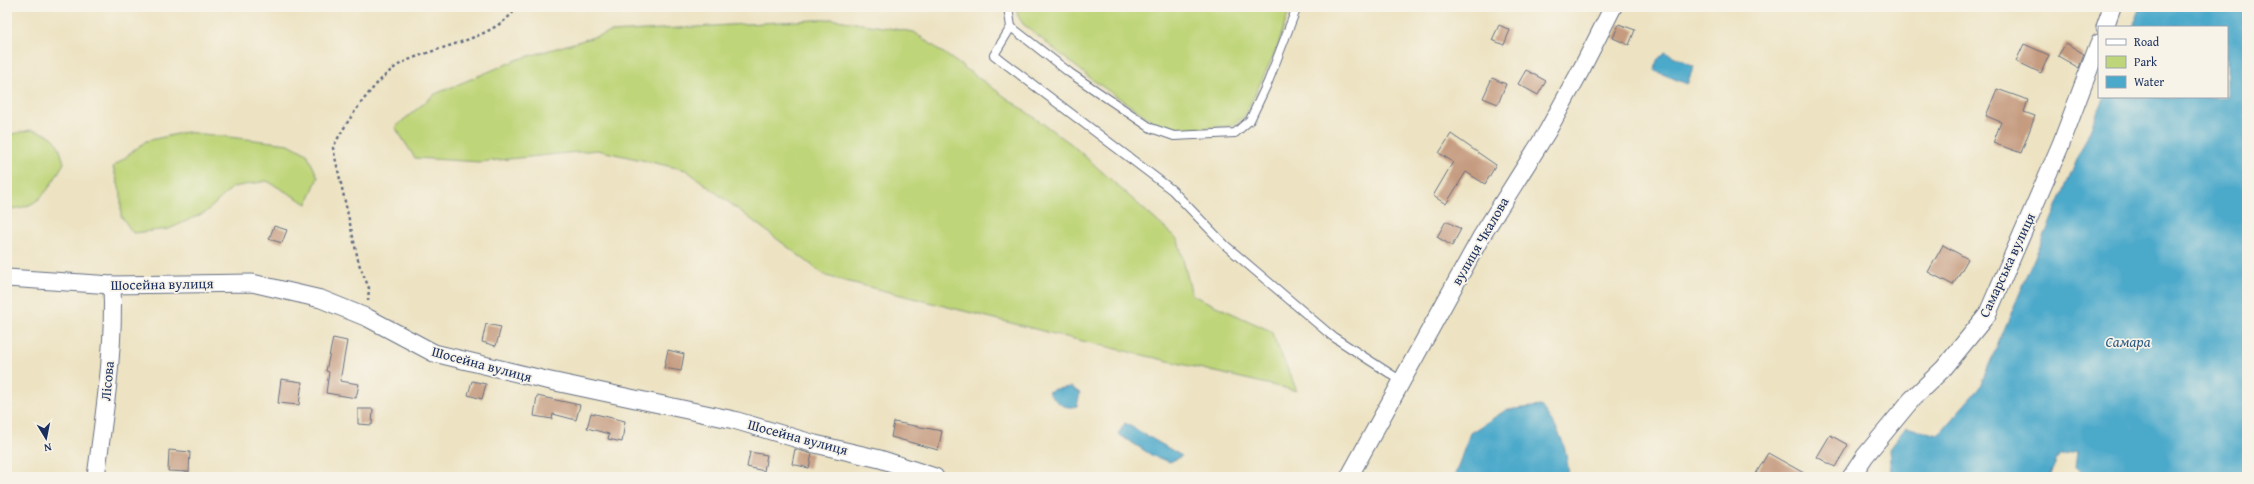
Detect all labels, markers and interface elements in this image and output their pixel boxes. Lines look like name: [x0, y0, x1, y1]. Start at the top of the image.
legend: [2098, 26, 2228, 98]
text: Road: [2134, 33, 2160, 50]
text: Park: [2134, 53, 2158, 70]
text: Water: [2134, 73, 2164, 90]
street label: вулиця Чкалова: [1447, 193, 1514, 289]
street label: Самарська вулиця: [1974, 209, 2040, 321]
street label: Шосейна вулиця: [110, 273, 214, 295]
water label: Самара: [2105, 331, 2151, 352]
street label: Шосейна вулиця: [430, 341, 534, 387]
street label: Лісова: [95, 360, 119, 402]
street label: Шосейна вулиця: [746, 414, 850, 460]
north arrow: [26, 418, 66, 458]
text: N: [42, 439, 53, 456]

